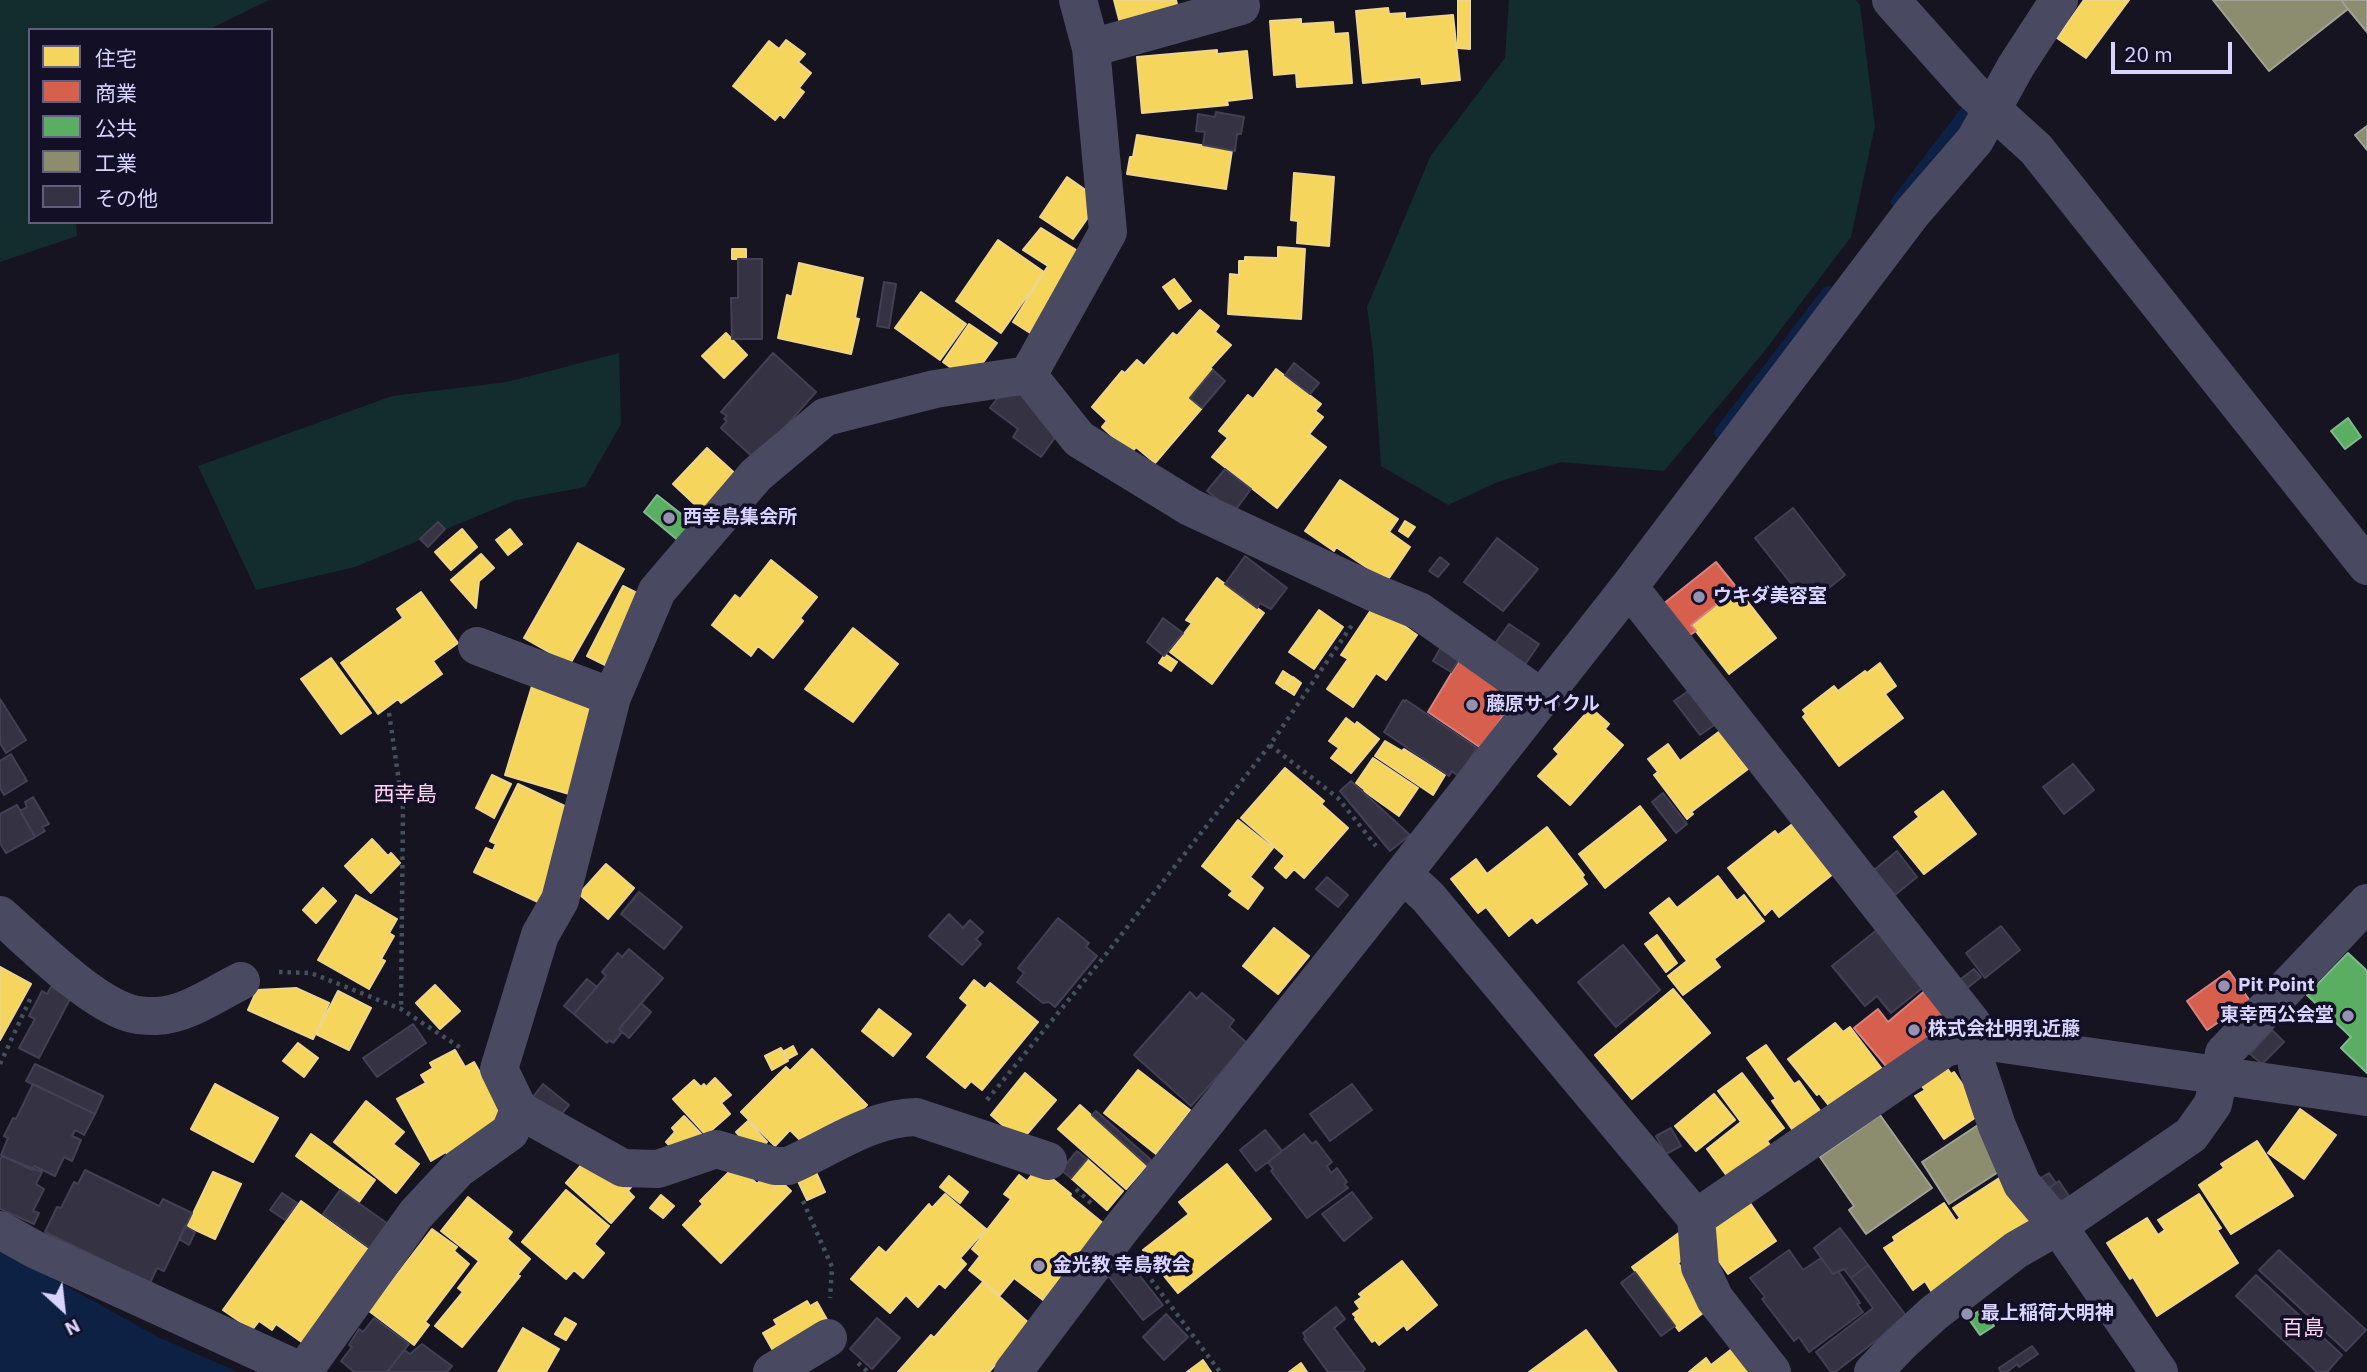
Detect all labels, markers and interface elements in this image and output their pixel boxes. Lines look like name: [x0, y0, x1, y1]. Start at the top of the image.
legend: [28, 28, 273, 224]
scale bar: [2115, 28, 2236, 72]
text: 20 m: [2124, 40, 2173, 68]
text: 住宅: [95, 44, 137, 72]
text: 商業: [95, 79, 137, 107]
text: 公共: [95, 114, 137, 142]
text: 工業: [95, 149, 137, 177]
text: その他: [95, 184, 158, 212]
place label: 西幸島集会所: [683, 507, 797, 529]
marker: 西幸島集会所: [661, 510, 677, 526]
place label: ウキダ美容室: [1713, 586, 1827, 608]
marker: ウキダ美容室: [1691, 589, 1707, 605]
place label: 藤原サイクル: [1486, 694, 1600, 716]
marker: 藤原サイクル: [1464, 697, 1480, 713]
district label: 西幸島: [374, 782, 436, 808]
place label: Pit Point: [2238, 975, 2314, 997]
marker: Pit Point: [2216, 978, 2232, 994]
place label: 東幸西公会堂: [2220, 1005, 2334, 1027]
marker: 東幸西公会堂: [2340, 1008, 2356, 1024]
place label: 株式会社明乳近藤: [1928, 1019, 2080, 1041]
marker: 株式会社明乳近藤: [1906, 1022, 1922, 1038]
place label: 金光教 幸島教会: [1053, 1255, 1190, 1277]
marker: 金光教 幸島教会: [1031, 1258, 1047, 1274]
north arrow: [28, 1274, 98, 1344]
place label: 最上稲荷大明神: [1981, 1303, 2114, 1325]
marker: 最上稲荷大明神: [1959, 1306, 1975, 1322]
text: N: [61, 1314, 84, 1342]
district label: 百島: [2282, 1316, 2324, 1342]

